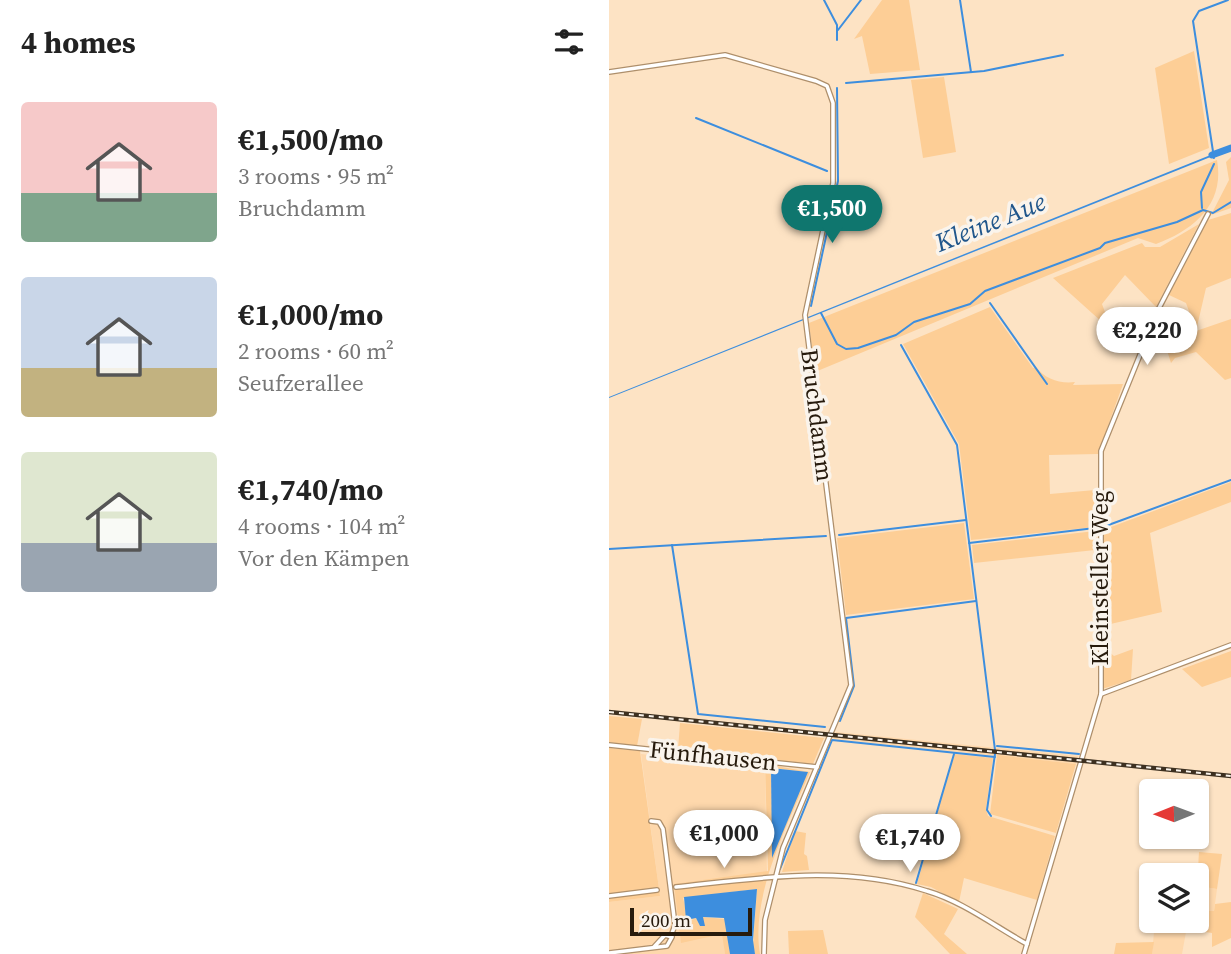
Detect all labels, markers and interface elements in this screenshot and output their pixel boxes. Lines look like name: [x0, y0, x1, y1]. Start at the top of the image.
text: 4 homes: [21, 22, 136, 63]
icon: filters: [550, 23, 588, 61]
text: €1,500/mo: [238, 119, 383, 160]
icon: home: [77, 130, 161, 214]
text: 3 rooms · 95 m²: [238, 160, 394, 192]
water label: Kleine Aue: [928, 183, 1051, 261]
pin: €1,500: [775, 186, 889, 245]
text: Bruchdamm: [238, 192, 366, 224]
text: €1,500: [797, 192, 867, 224]
text: €1,000/mo: [238, 294, 383, 335]
icon: home: [77, 305, 161, 389]
pin: €2,220: [1090, 308, 1204, 367]
text: €2,220: [1112, 314, 1182, 346]
text: 2 rooms · 60 m²: [238, 335, 394, 367]
street label: Bruchdamm: [793, 347, 842, 483]
text: Seufzerallee: [238, 367, 364, 399]
text: €1,740/mo: [238, 469, 383, 510]
icon: home: [77, 480, 161, 564]
street label: Kleinsteller Weg: [1083, 491, 1116, 665]
text: 4 rooms · 104 m²: [238, 510, 405, 542]
text: Vor den Kämpen: [238, 542, 410, 574]
street label: Fünfhausen: [648, 732, 778, 779]
north arrow: [1139, 779, 1209, 849]
map controls: [1139, 779, 1209, 933]
pin: €1,000: [667, 810, 781, 870]
pin: €1,740: [853, 814, 967, 874]
text: €1,000: [689, 817, 759, 849]
text: €1,740: [875, 821, 945, 853]
button: layers: [1139, 863, 1209, 933]
scale bar: [630, 905, 753, 937]
text: 200 m: [641, 907, 691, 933]

